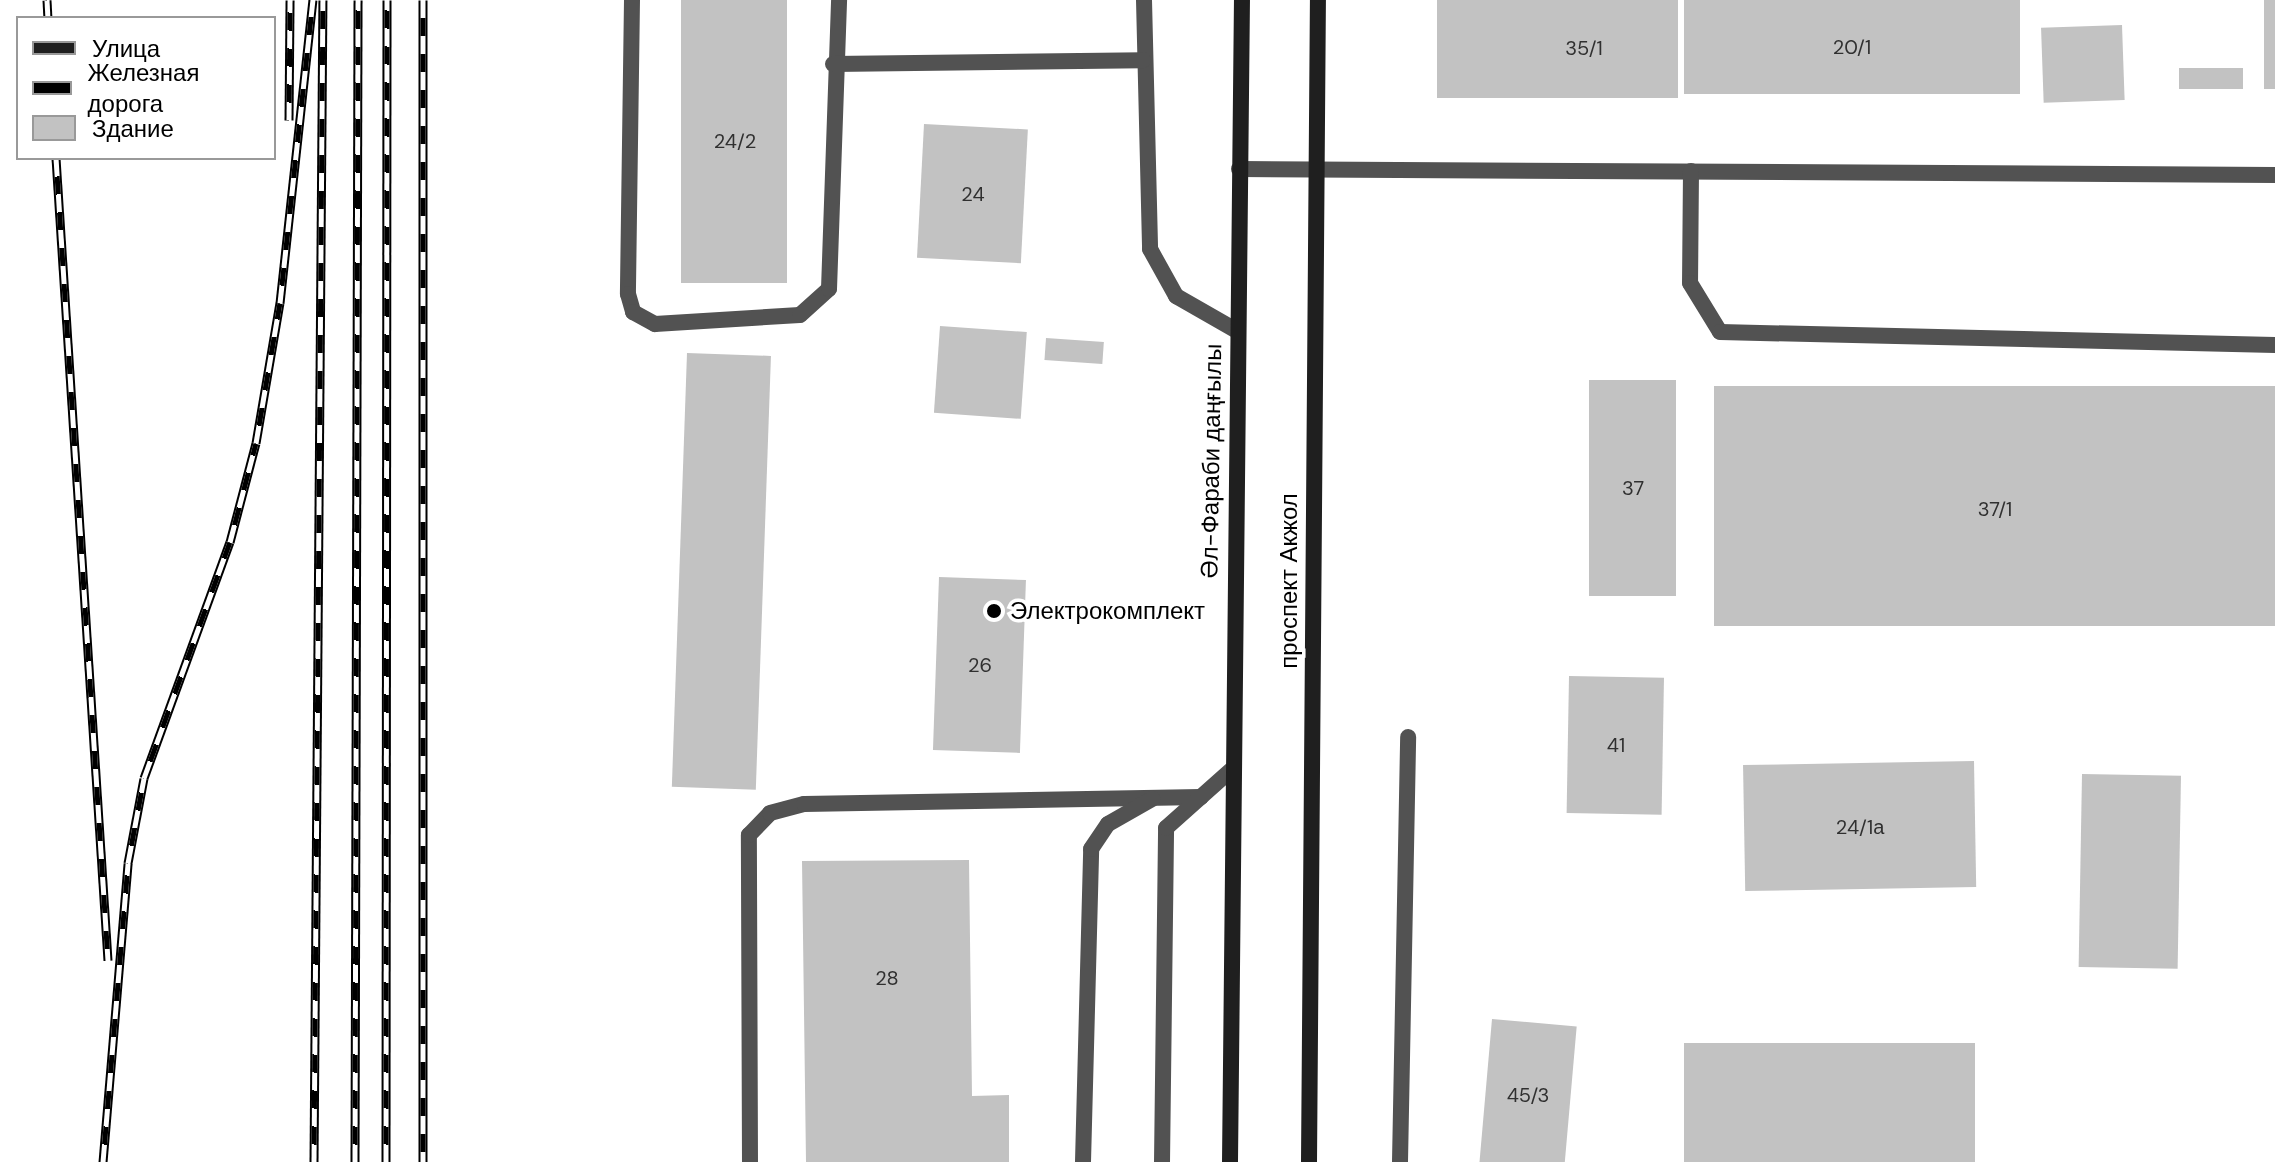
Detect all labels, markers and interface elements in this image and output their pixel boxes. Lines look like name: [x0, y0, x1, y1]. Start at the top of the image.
legend: [16, 16, 276, 160]
text: Улица: [92, 33, 160, 64]
house number: 20/1: [1833, 35, 1871, 59]
house number: 35/1: [1565, 36, 1603, 60]
text: Железная дорога: [88, 57, 199, 119]
text: Здание: [92, 113, 174, 144]
house number: 24/2: [714, 129, 756, 153]
house number: 24: [961, 182, 985, 206]
street label: Әл-Фараби даңғылы: [1195, 343, 1227, 579]
house number: 37: [1622, 476, 1644, 500]
street label: проспект Акжол: [1275, 493, 1303, 669]
house number: 37/1: [1978, 497, 2012, 521]
place label: Электрокомплект: [1010, 597, 1205, 625]
marker: Электрокомплект: [985, 602, 1003, 620]
house number: 26: [968, 653, 992, 677]
house number: 41: [1607, 733, 1625, 757]
house number: 24/1а: [1836, 815, 1884, 839]
house number: 28: [875, 966, 899, 990]
house number: 45/3: [1507, 1083, 1549, 1107]

